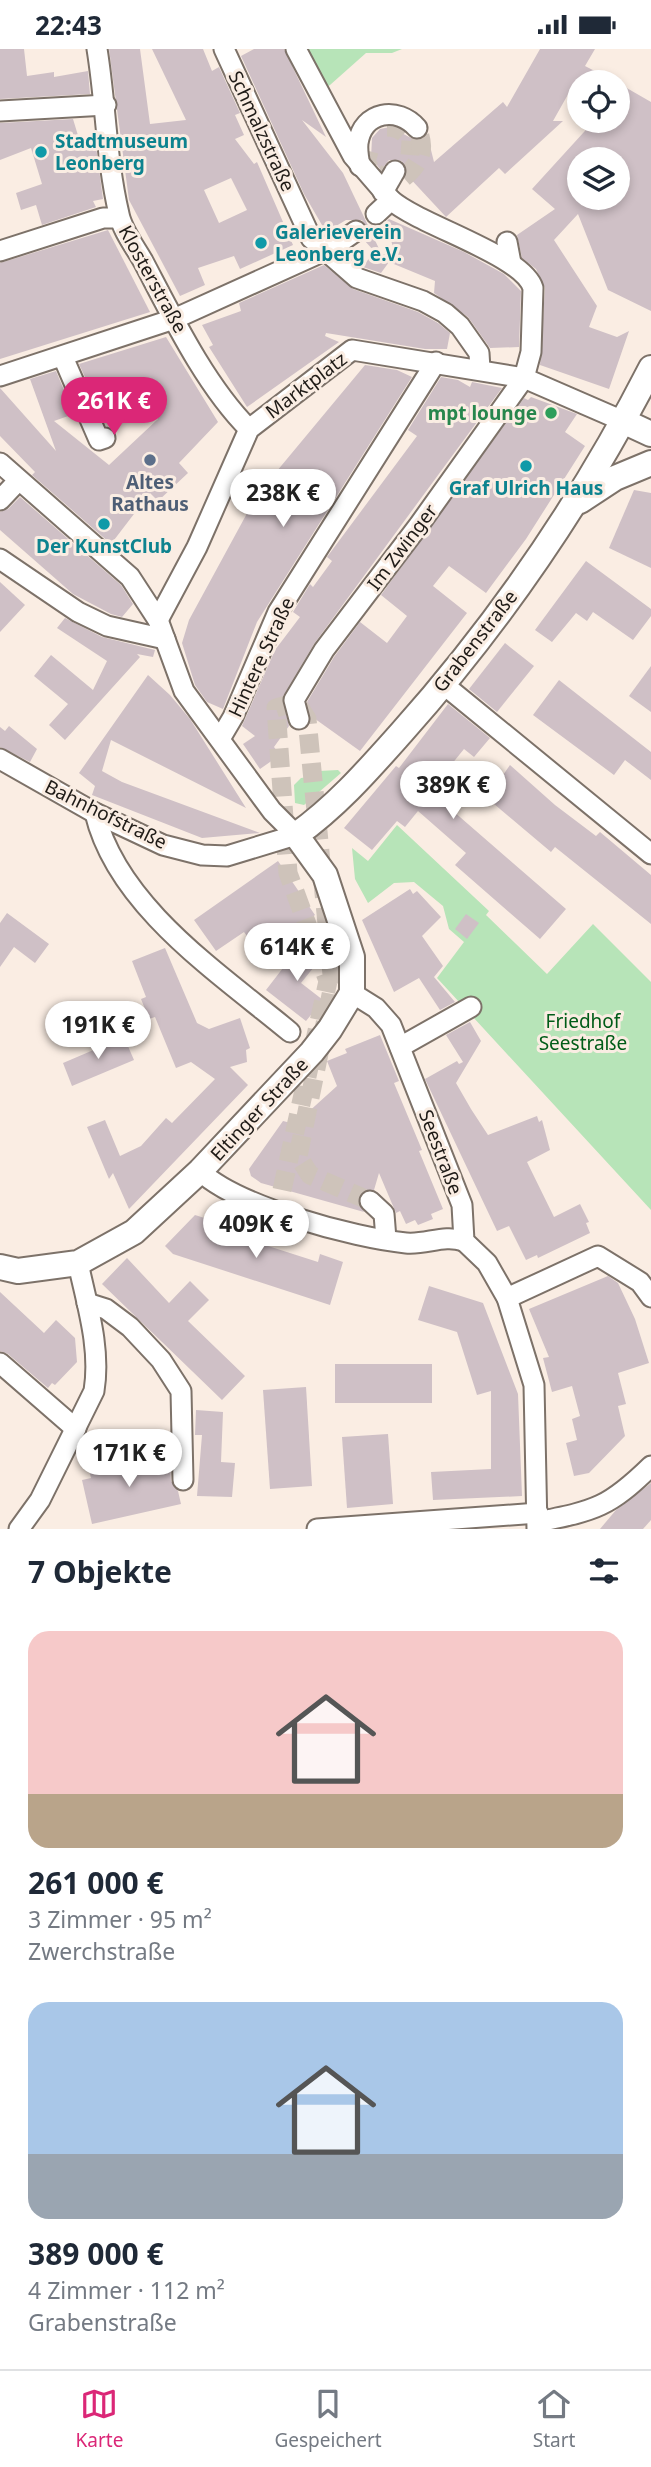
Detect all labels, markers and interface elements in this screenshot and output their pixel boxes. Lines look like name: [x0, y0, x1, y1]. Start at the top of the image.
text: 22:43: [35, 7, 102, 43]
street label: Schmalzstraße: [223, 66, 301, 196]
map controls: [567, 70, 630, 210]
button: locate: [567, 70, 630, 133]
place label: Stadtmuseum Leonberg: [55, 128, 188, 176]
marker: Stadtmuseum Leonberg: [33, 144, 49, 160]
button: layers: [567, 147, 630, 210]
place label: Galerieverein Leonberg e.V.: [275, 219, 402, 267]
street label: Klosterstraße: [113, 220, 193, 338]
marker: Galerieverein Leonberg e.V.: [253, 235, 269, 251]
street label: Marktplatz: [260, 346, 352, 424]
pin: 261K €: [57, 377, 171, 437]
text: 261K €: [77, 384, 151, 416]
place label: mpt lounge: [428, 400, 537, 426]
marker: mpt lounge: [543, 405, 559, 421]
marker: Altes Rathaus: [142, 452, 158, 468]
marker: Graf Ulrich Haus: [518, 458, 534, 474]
place label: Altes Rathaus: [111, 469, 189, 517]
pin: 238K €: [226, 469, 340, 529]
place label: Graf Ulrich Haus: [449, 475, 603, 501]
text: 238K €: [246, 476, 320, 508]
street label: Im Zwinger: [361, 498, 443, 595]
marker: Der KunstClub: [96, 516, 112, 532]
place label: Der KunstClub: [36, 533, 172, 559]
street label: Grabenstraße: [427, 585, 523, 697]
street label: Hintere Straße: [222, 593, 300, 721]
pin: 389K €: [396, 761, 510, 821]
text: 389K €: [416, 768, 490, 800]
street label: Bahnhofstraße: [41, 773, 171, 855]
pin: 614K €: [240, 923, 354, 983]
text: 614K €: [260, 930, 334, 962]
pin: 191K €: [41, 1002, 155, 1061]
text: 191K €: [61, 1008, 135, 1040]
park label: Friedhof Seestraße: [539, 1008, 627, 1056]
street label: Eltinger Straße: [204, 1052, 314, 1166]
street label: Seestraße: [413, 1106, 469, 1198]
pin: 409K €: [199, 1201, 313, 1260]
text: 409K €: [219, 1207, 293, 1239]
pin: 171K €: [72, 1429, 186, 1489]
text: 171K €: [92, 1436, 166, 1468]
text: 7 Objekte: [28, 1551, 172, 1592]
icon: filters: [585, 1552, 623, 1590]
icon: home: [263, 1676, 389, 1802]
text: 261 000 €: [28, 1862, 164, 1903]
text: 3 Zimmer · 95 m²: [28, 1903, 212, 1935]
text: Zwerchstraße: [28, 1935, 175, 1967]
icon: home: [263, 2047, 389, 2173]
text: 389 000 €: [28, 2233, 164, 2274]
text: 4 Zimmer · 112 m²: [28, 2274, 225, 2306]
text: Grabenstraße: [28, 2306, 177, 2338]
tab: Karte: [76, 2385, 123, 2453]
tab: Gespeichert: [274, 2385, 382, 2453]
tab: Start: [533, 2385, 575, 2453]

